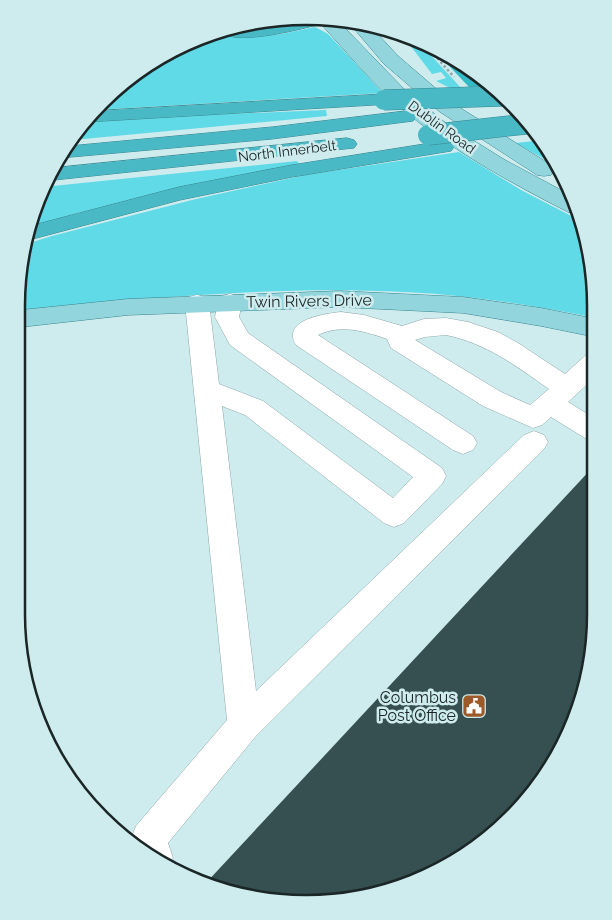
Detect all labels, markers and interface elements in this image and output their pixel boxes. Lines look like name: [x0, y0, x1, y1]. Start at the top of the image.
street label: Dublin Road: [405, 97, 479, 157]
street label: North Innerbelt: [237, 137, 337, 165]
street label: Twin Rivers Drive: [246, 290, 372, 312]
place label: Columbus Post Office: [378, 688, 456, 725]
public building icon: Columbus Post Office: [461, 693, 487, 719]

